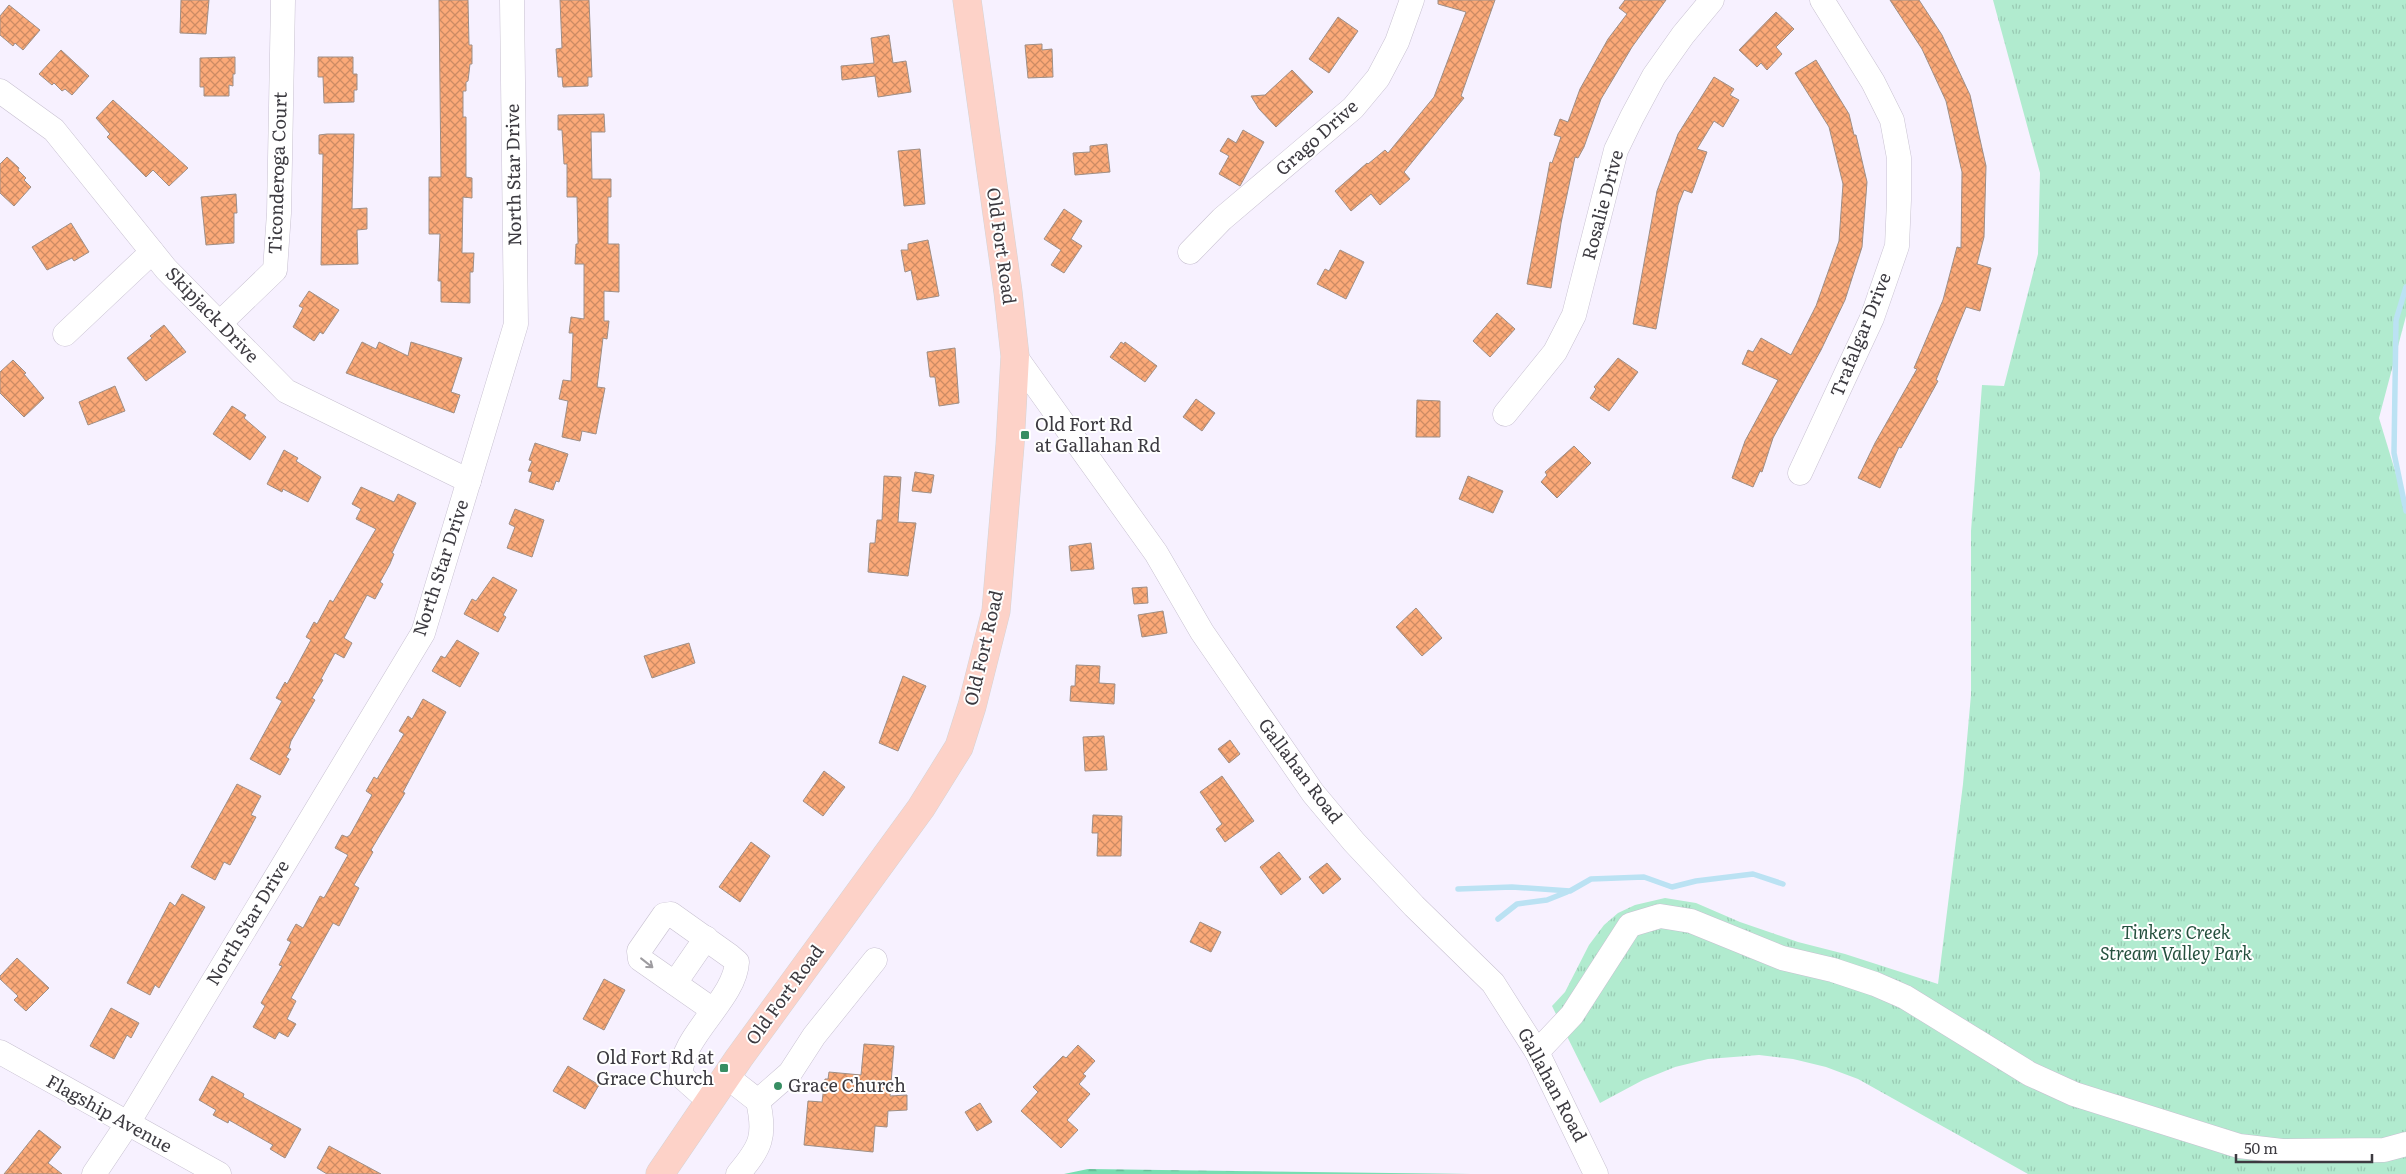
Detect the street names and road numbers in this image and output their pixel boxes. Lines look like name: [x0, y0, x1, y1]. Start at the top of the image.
street label: Ticonderoga Court: [260, 91, 293, 255]
street label: Grago Drive: [1269, 92, 1363, 181]
street label: North Star Drive: [498, 104, 527, 246]
street label: Rosalie Drive: [1574, 147, 1629, 263]
street label: Old Fort Road: [981, 186, 1024, 306]
street label: Skipjack Drive: [160, 260, 266, 368]
street label: Trafalgar Drive: [1822, 268, 1897, 401]
street label: North Star Drive: [405, 496, 474, 639]
street label: Old Fort Road: [956, 587, 1009, 708]
street label: Gallahan Road: [1253, 712, 1350, 828]
street label: North Star Drive: [198, 854, 295, 990]
street label: Old Fort Road: [738, 939, 829, 1050]
street label: Gallahan Road: [1512, 1023, 1595, 1146]
street label: Flagship Avenue: [42, 1067, 178, 1158]

